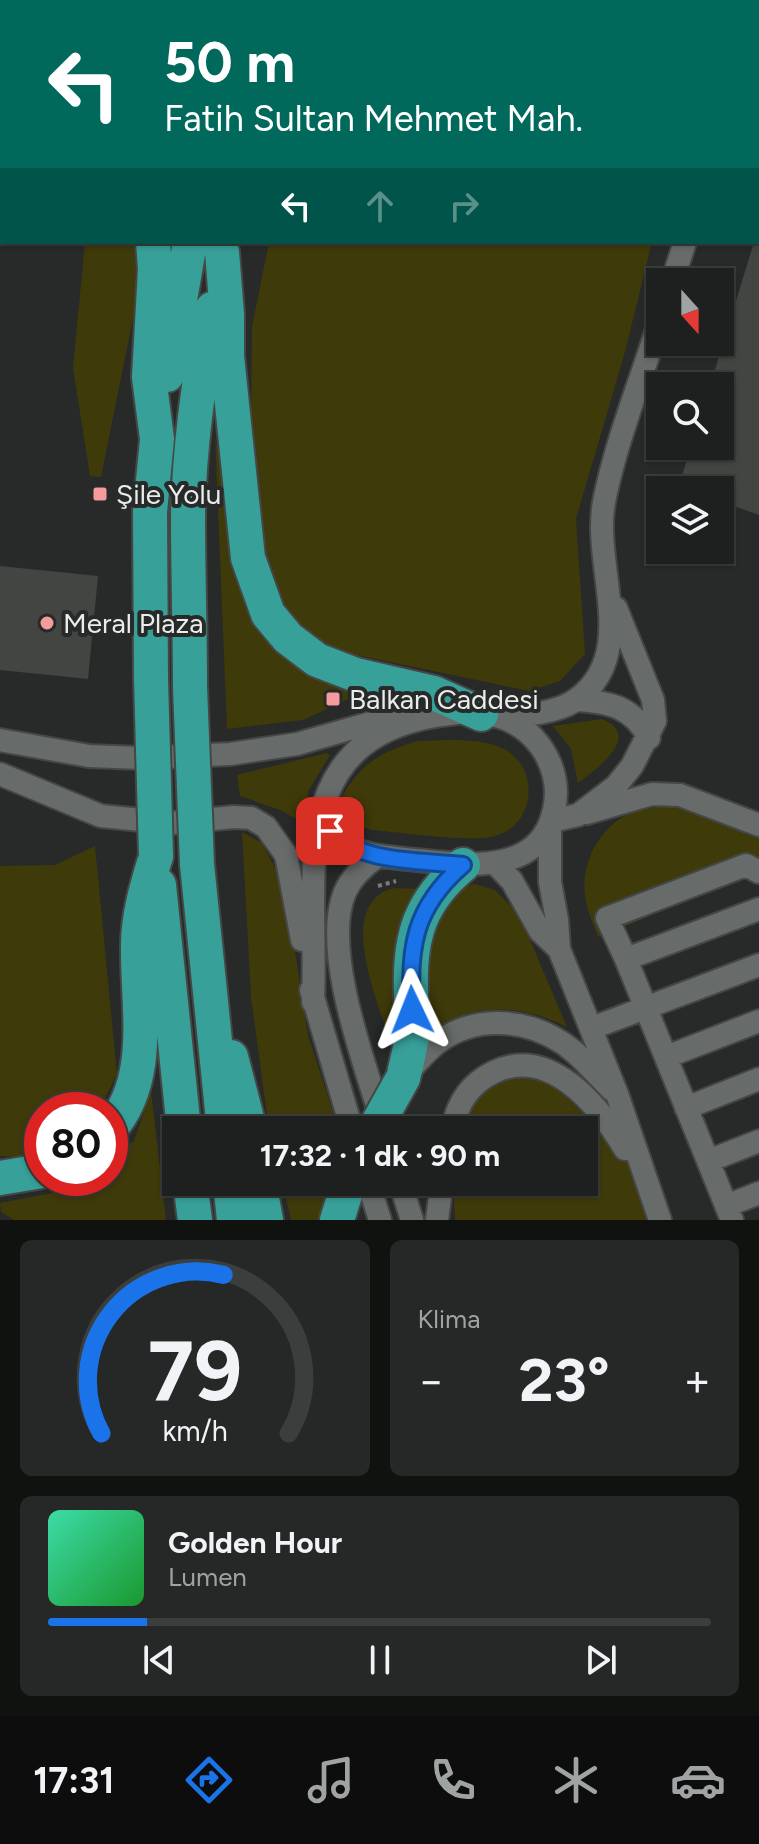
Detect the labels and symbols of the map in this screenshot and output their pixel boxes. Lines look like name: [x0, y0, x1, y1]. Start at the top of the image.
north arrow: [646, 268, 734, 356]
place label: Şile Yolu: [116, 477, 221, 511]
marker: Şile Yolu: [91, 485, 109, 503]
place label: Meral Plaza: [63, 606, 203, 640]
marker: Meral Plaza: [38, 614, 56, 632]
place label: Balkan Caddesi: [349, 682, 539, 716]
marker: Balkan Caddesi: [324, 690, 342, 708]
pin: [296, 797, 364, 865]
position arrow: [370, 968, 454, 1052]
speed limit sign: 80: [24, 1092, 128, 1196]

